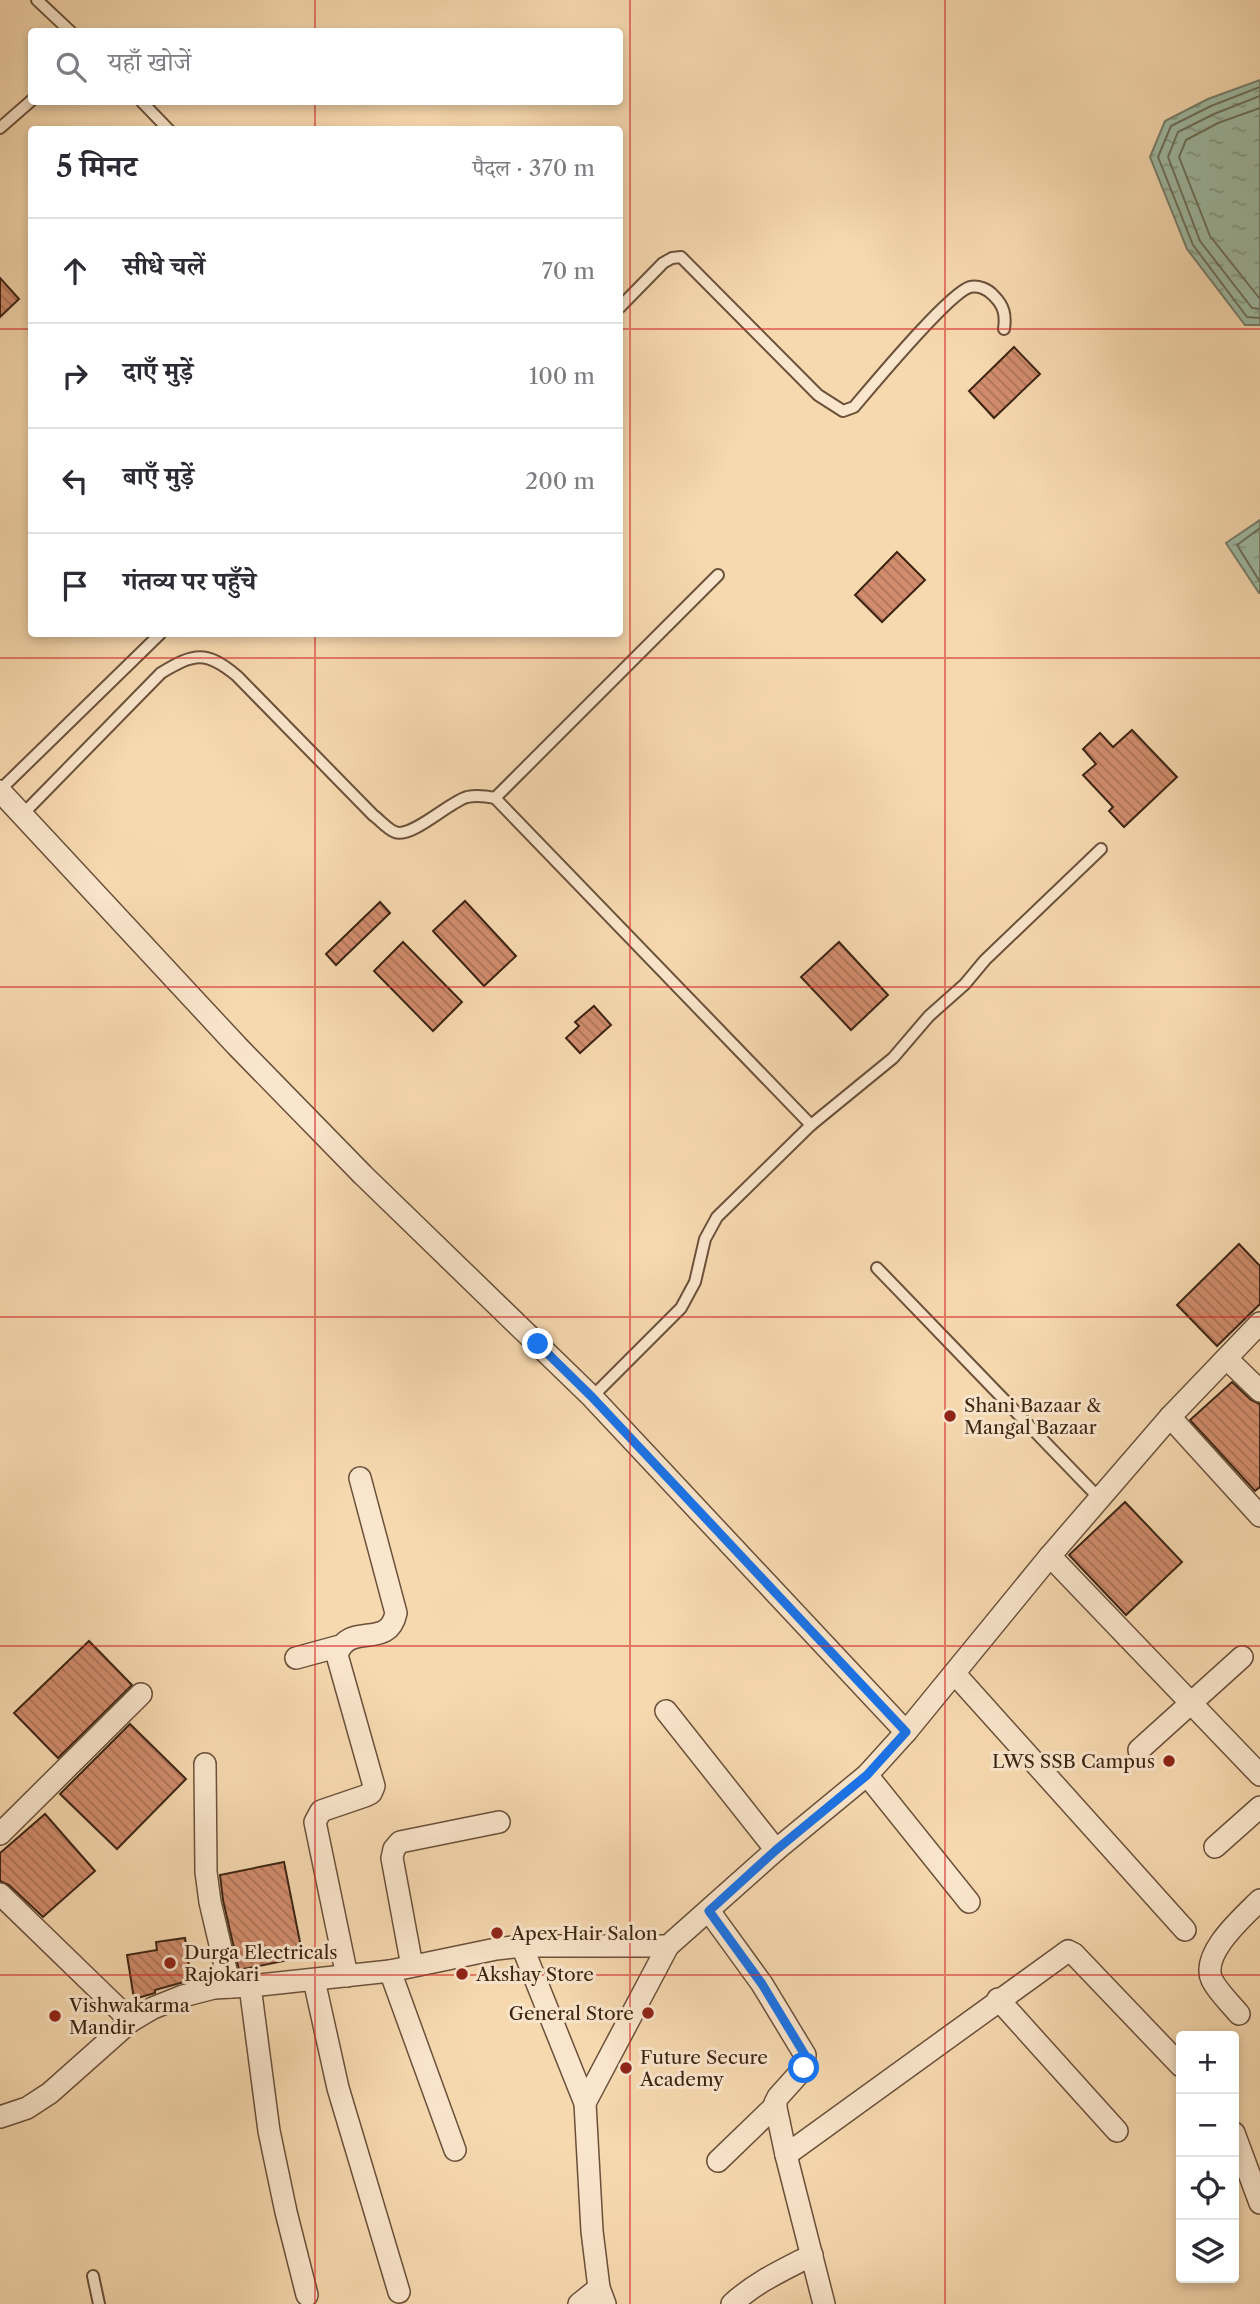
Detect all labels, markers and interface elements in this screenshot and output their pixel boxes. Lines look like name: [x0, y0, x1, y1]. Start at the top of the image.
search box: [28, 28, 623, 105]
text: यहाँ खोजें: [108, 46, 191, 78]
icon: search: [52, 48, 90, 86]
text: 5 मिनट: [56, 148, 137, 185]
text: पैदल · 370 m: [473, 154, 595, 182]
text: सीधे चलें: [123, 250, 205, 282]
icon: ahead: [56, 252, 94, 290]
text: 70 m: [542, 257, 595, 285]
text: दाएँ मुड़ें: [123, 355, 193, 387]
icon: right: [56, 357, 94, 395]
text: 100 m: [529, 362, 595, 390]
text: बाएँ मुड़ें: [123, 460, 194, 492]
icon: left: [56, 462, 94, 500]
text: 200 m: [525, 467, 595, 495]
text: गंतव्य पर पहुँचे: [123, 565, 256, 597]
icon: arrive: [56, 567, 94, 605]
route end: [522, 1328, 553, 1359]
place label: Shani Bazaar & Mangal Bazaar: [964, 1394, 1102, 1439]
marker: Shani Bazaar & Mangal Bazaar: [942, 1408, 958, 1424]
place label: LWS SSB Campus: [992, 1750, 1155, 1773]
marker: LWS SSB Campus: [1161, 1753, 1177, 1769]
place label: Apex Hair Salon: [510, 1922, 658, 1945]
marker: Apex Hair Salon: [489, 1925, 505, 1941]
place label: Durga Electricals Rajokari: [184, 1941, 338, 1986]
marker: Durga Electricals Rajokari: [162, 1955, 178, 1971]
place label: Akshay Store: [475, 1963, 594, 1986]
marker: Akshay Store: [454, 1966, 470, 1982]
place label: Vishwakarma Mandir: [68, 1994, 190, 2039]
place label: General Store: [509, 2002, 634, 2025]
marker: General Store: [640, 2005, 656, 2021]
marker: Vishwakarma Mandir: [47, 2008, 63, 2024]
map controls: [1176, 2031, 1239, 2283]
button: +: [1176, 2031, 1239, 2094]
place label: Future Secure Academy: [639, 2046, 768, 2091]
route start: [788, 2052, 819, 2083]
marker: Future Secure Academy: [618, 2060, 634, 2076]
button: −: [1176, 2094, 1239, 2157]
button: locate: [1176, 2157, 1239, 2220]
button: layers: [1176, 2220, 1239, 2283]

